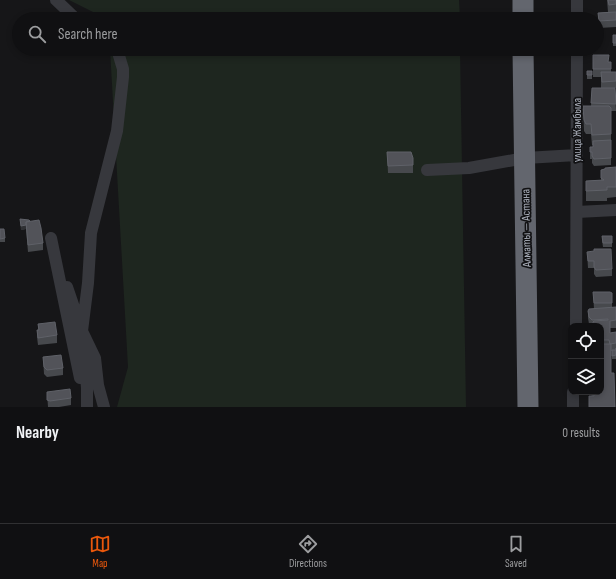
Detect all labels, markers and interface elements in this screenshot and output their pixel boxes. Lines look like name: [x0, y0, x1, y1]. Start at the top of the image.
search box: [12, 12, 604, 56]
icon: search: [26, 23, 48, 45]
text: Search here: [58, 25, 118, 44]
street label: улица Жамбыла: [570, 97, 585, 162]
street label: Алматы — Астана: [518, 188, 535, 268]
map controls: [568, 323, 604, 395]
button: locate: [568, 323, 604, 359]
button: layers: [568, 359, 604, 395]
text: Nearby: [16, 423, 59, 443]
text: 0 results: [562, 425, 600, 441]
tab: Map: [89, 533, 111, 570]
tab: Directions: [289, 533, 327, 570]
tab: Saved: [505, 533, 527, 570]

